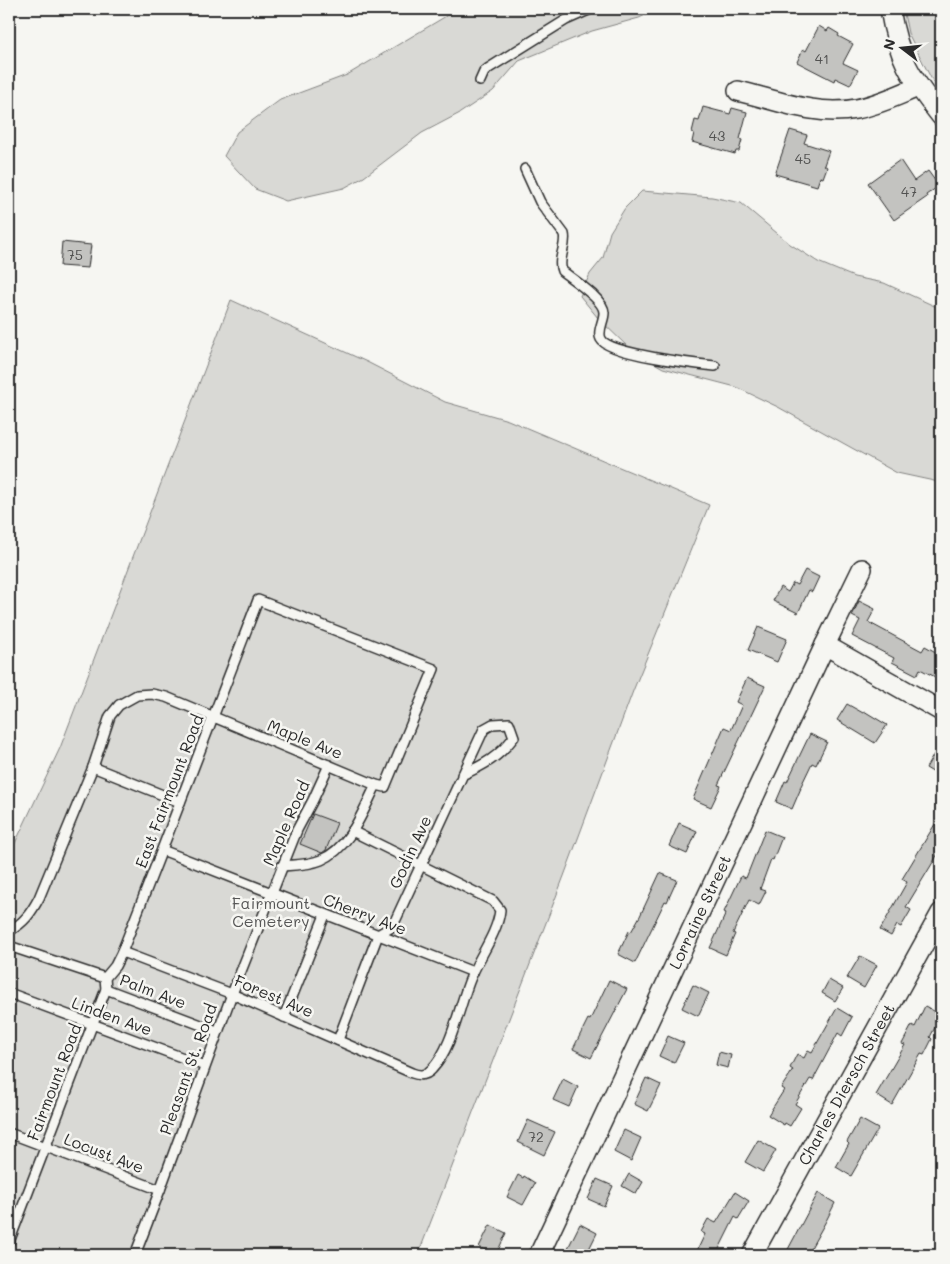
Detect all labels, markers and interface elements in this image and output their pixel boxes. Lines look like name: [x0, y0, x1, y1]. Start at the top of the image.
north arrow: [878, 22, 928, 72]
text: N: [878, 37, 900, 52]
house number: 41: [815, 49, 829, 68]
house number: 43: [709, 126, 725, 145]
house number: 45: [795, 149, 811, 168]
house number: 47: [901, 182, 917, 201]
house number: 75: [67, 245, 83, 264]
street label: East Fairmount Road: [130, 711, 208, 871]
street label: Maple Ave: [264, 714, 346, 763]
street label: Maple Road: [257, 777, 314, 869]
street label: Godin Ave: [384, 812, 436, 892]
street label: Lorraine Street: [664, 851, 735, 972]
street label: Cherry Ave: [320, 888, 410, 939]
park label: Fairmount Cemetery: [232, 892, 310, 931]
street label: Palm Ave: [117, 968, 189, 1013]
street label: Forest Ave: [231, 969, 317, 1022]
street label: Linden Ave: [69, 991, 155, 1040]
street label: Pleasant St. Road: [154, 1000, 221, 1137]
street label: Charles Diersch Street: [793, 1000, 899, 1169]
street label: Fairmount Road: [22, 1020, 86, 1143]
house number: 72: [528, 1127, 544, 1146]
street label: Locust Ave: [61, 1128, 147, 1177]

